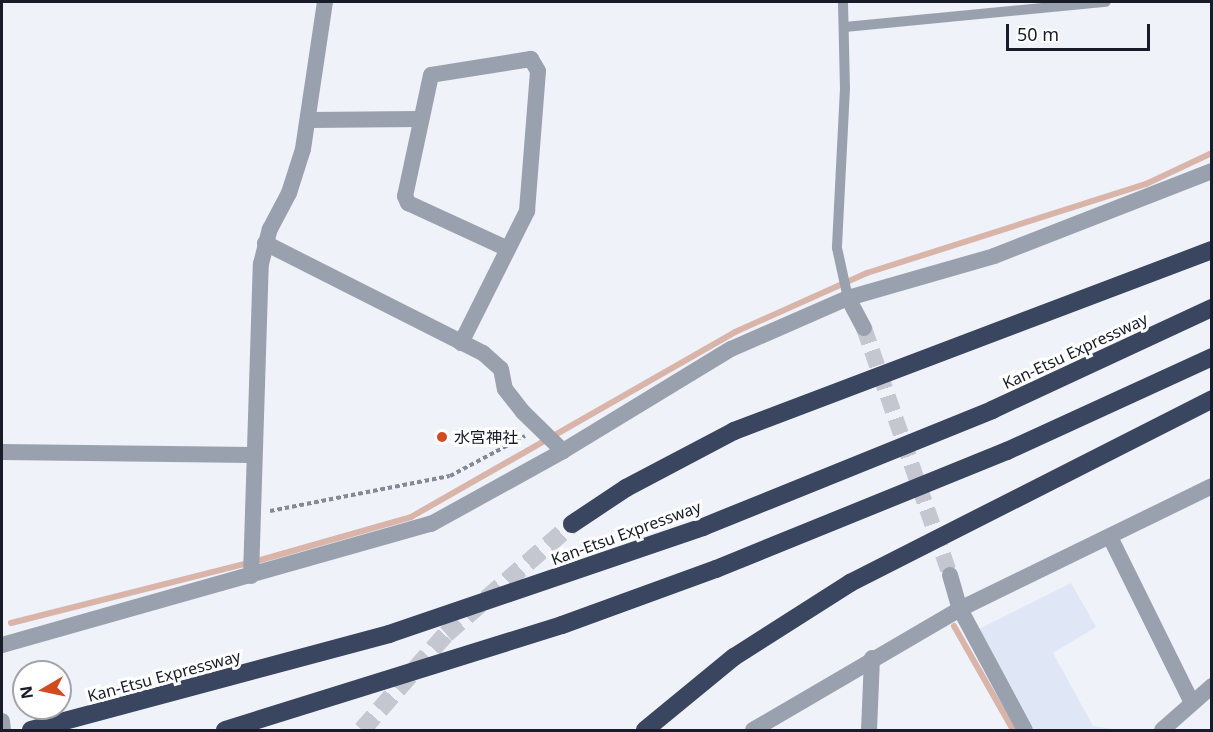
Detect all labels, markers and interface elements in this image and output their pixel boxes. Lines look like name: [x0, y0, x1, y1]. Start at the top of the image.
scale bar: [1009, 12, 1153, 50]
text: 50 m: [1017, 22, 1059, 46]
street label: Kan-Etsu Expressway: [999, 309, 1151, 393]
place label: 水宮神社: [454, 427, 518, 447]
marker: 水宮神社: [435, 430, 449, 444]
street label: Kan-Etsu Expressway: [549, 497, 703, 569]
street label: Kan-Etsu Expressway: [85, 646, 243, 706]
north arrow: [12, 660, 72, 720]
text: N: [14, 684, 38, 701]

